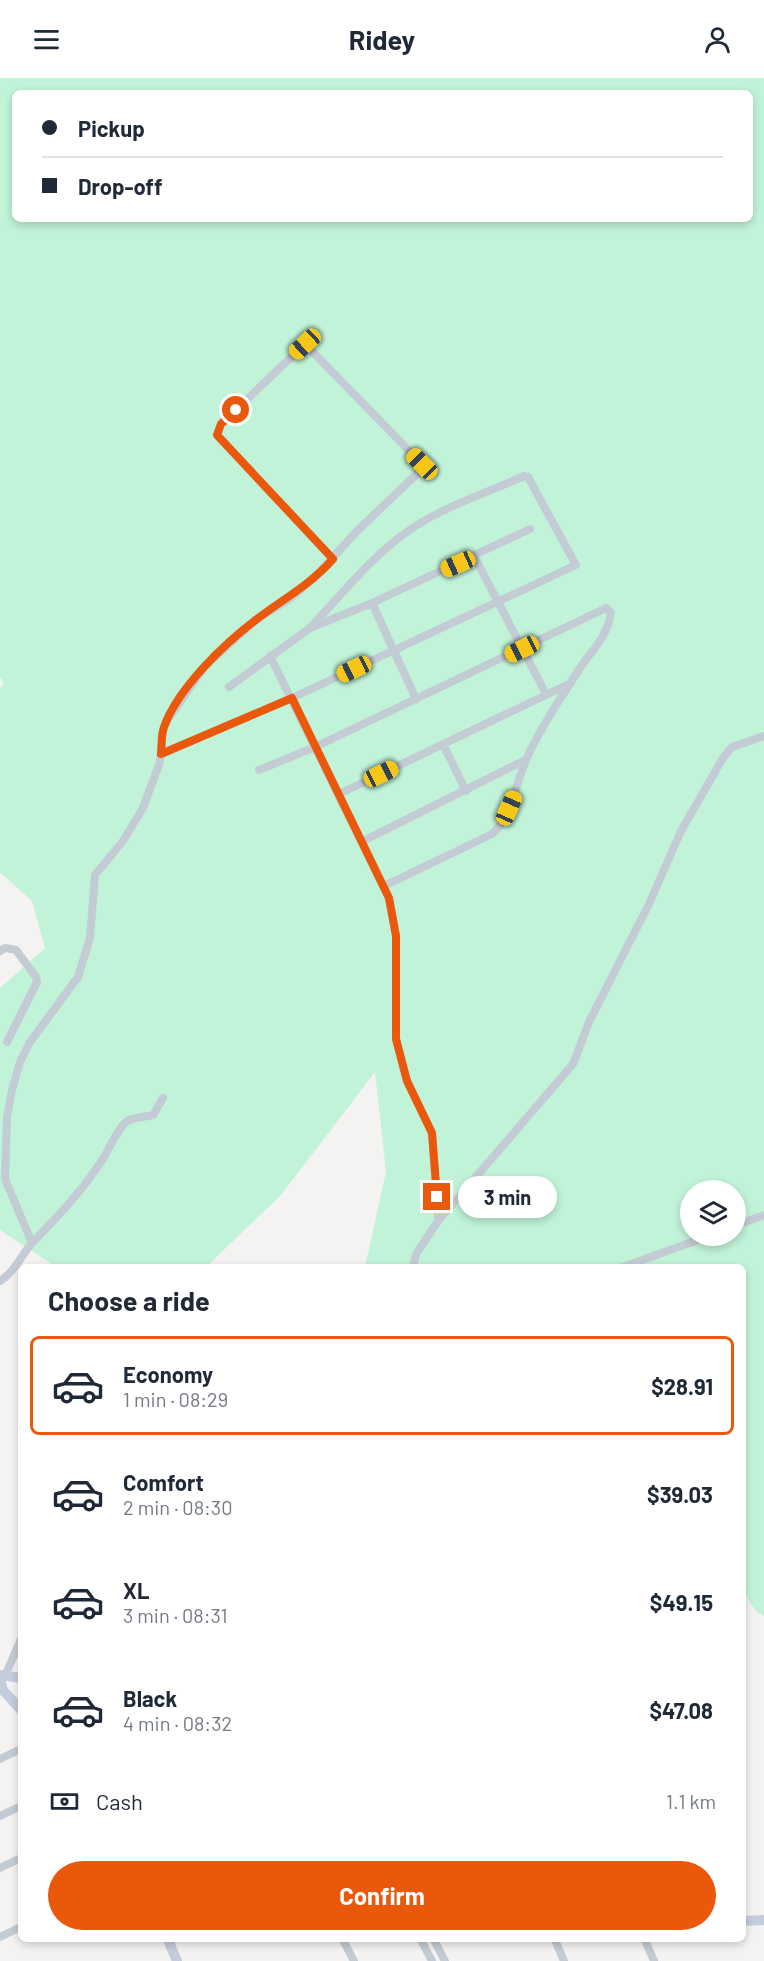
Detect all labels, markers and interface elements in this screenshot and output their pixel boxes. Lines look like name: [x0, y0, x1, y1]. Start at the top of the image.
icon: menu: [30, 23, 63, 56]
text: Ridey: [349, 23, 415, 55]
icon: person: [701, 23, 734, 56]
text: Pickup: [78, 115, 145, 141]
text: Drop-off: [78, 173, 162, 199]
car: [286, 325, 324, 363]
route start: [222, 396, 249, 423]
car: [403, 445, 441, 483]
car: [438, 548, 478, 580]
car: [502, 633, 542, 665]
car: [334, 653, 374, 685]
car: [361, 758, 401, 790]
car: [493, 788, 525, 828]
callout: 3 min: [458, 1176, 557, 1218]
map controls: [680, 1180, 746, 1246]
button: layers: [680, 1180, 746, 1246]
route end: [423, 1183, 450, 1210]
text: 3 min: [484, 1185, 531, 1209]
text: Choose a ride: [48, 1284, 210, 1316]
icon: car: [51, 1359, 105, 1413]
text: Economy: [123, 1361, 213, 1387]
text: $28.91: [651, 1373, 713, 1399]
text: 1 min · 08:29: [123, 1387, 228, 1411]
icon: car: [51, 1467, 105, 1521]
text: Comfort: [123, 1469, 204, 1495]
text: $39.03: [647, 1481, 713, 1507]
text: 2 min · 08:30: [123, 1495, 232, 1519]
icon: car: [51, 1575, 105, 1629]
text: XL: [123, 1577, 149, 1603]
text: $49.15: [650, 1589, 713, 1615]
text: 3 min · 08:31: [123, 1603, 228, 1627]
icon: car: [51, 1683, 105, 1737]
text: Black: [123, 1685, 177, 1711]
text: $47.08: [649, 1697, 713, 1723]
text: 4 min · 08:32: [123, 1711, 232, 1735]
icon: cash: [48, 1785, 81, 1818]
text: Cash: [96, 1788, 143, 1814]
text: 1.1 km: [666, 1789, 716, 1813]
button: Confirm: [48, 1861, 716, 1930]

